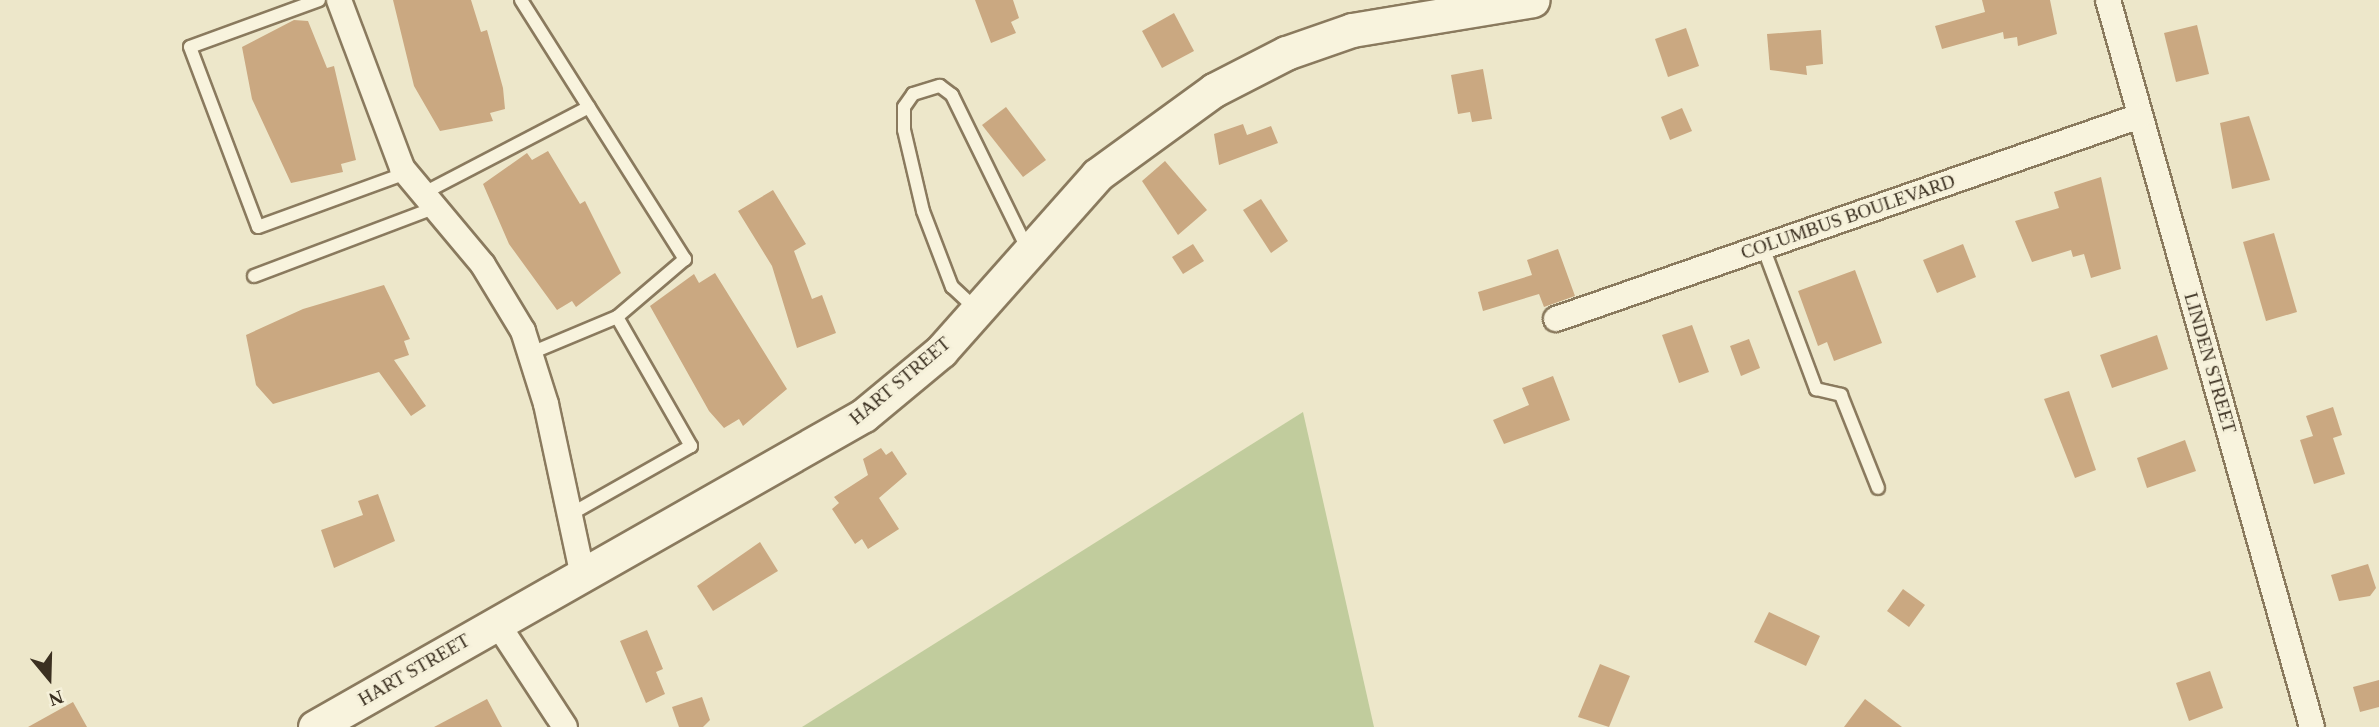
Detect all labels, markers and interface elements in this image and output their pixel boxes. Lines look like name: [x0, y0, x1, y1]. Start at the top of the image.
street label: COLUMBUS BOULEVARD: [1738, 170, 1958, 264]
street label: LINDEN STREET: [2179, 290, 2241, 436]
street label: HART STREET: [845, 332, 955, 430]
street label: HART STREET: [354, 629, 474, 711]
north arrow: [14, 643, 84, 713]
text: N: [46, 686, 66, 710]

